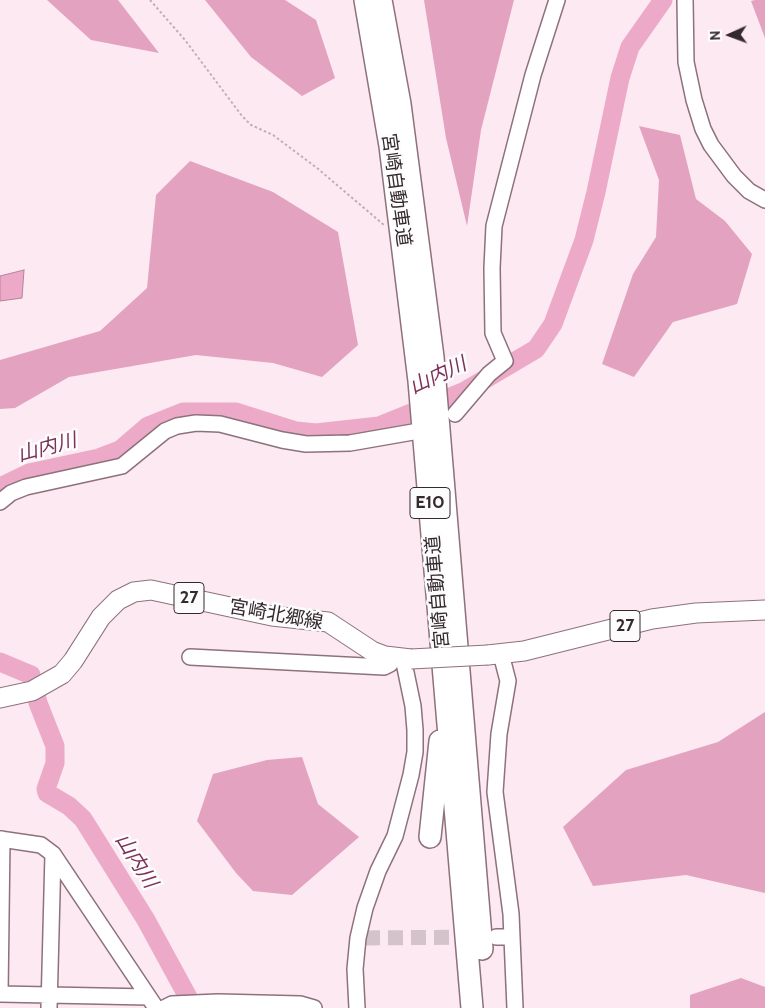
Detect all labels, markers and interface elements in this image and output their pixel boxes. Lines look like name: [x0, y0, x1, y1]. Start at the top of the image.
north arrow: [705, 10, 755, 60]
text: N: [706, 30, 724, 41]
street label: 宮崎自動車道: [377, 132, 415, 248]
water label: 山内川: [406, 352, 470, 400]
water label: 山内川: [15, 429, 79, 467]
road number: E10: [410, 488, 450, 518]
street label: 宮崎自動車道: [422, 534, 454, 650]
road number: 27: [174, 582, 204, 614]
street label: 宮崎北郷線: [227, 596, 325, 634]
road number: 27: [610, 610, 640, 642]
water label: 山内川: [110, 829, 162, 893]

